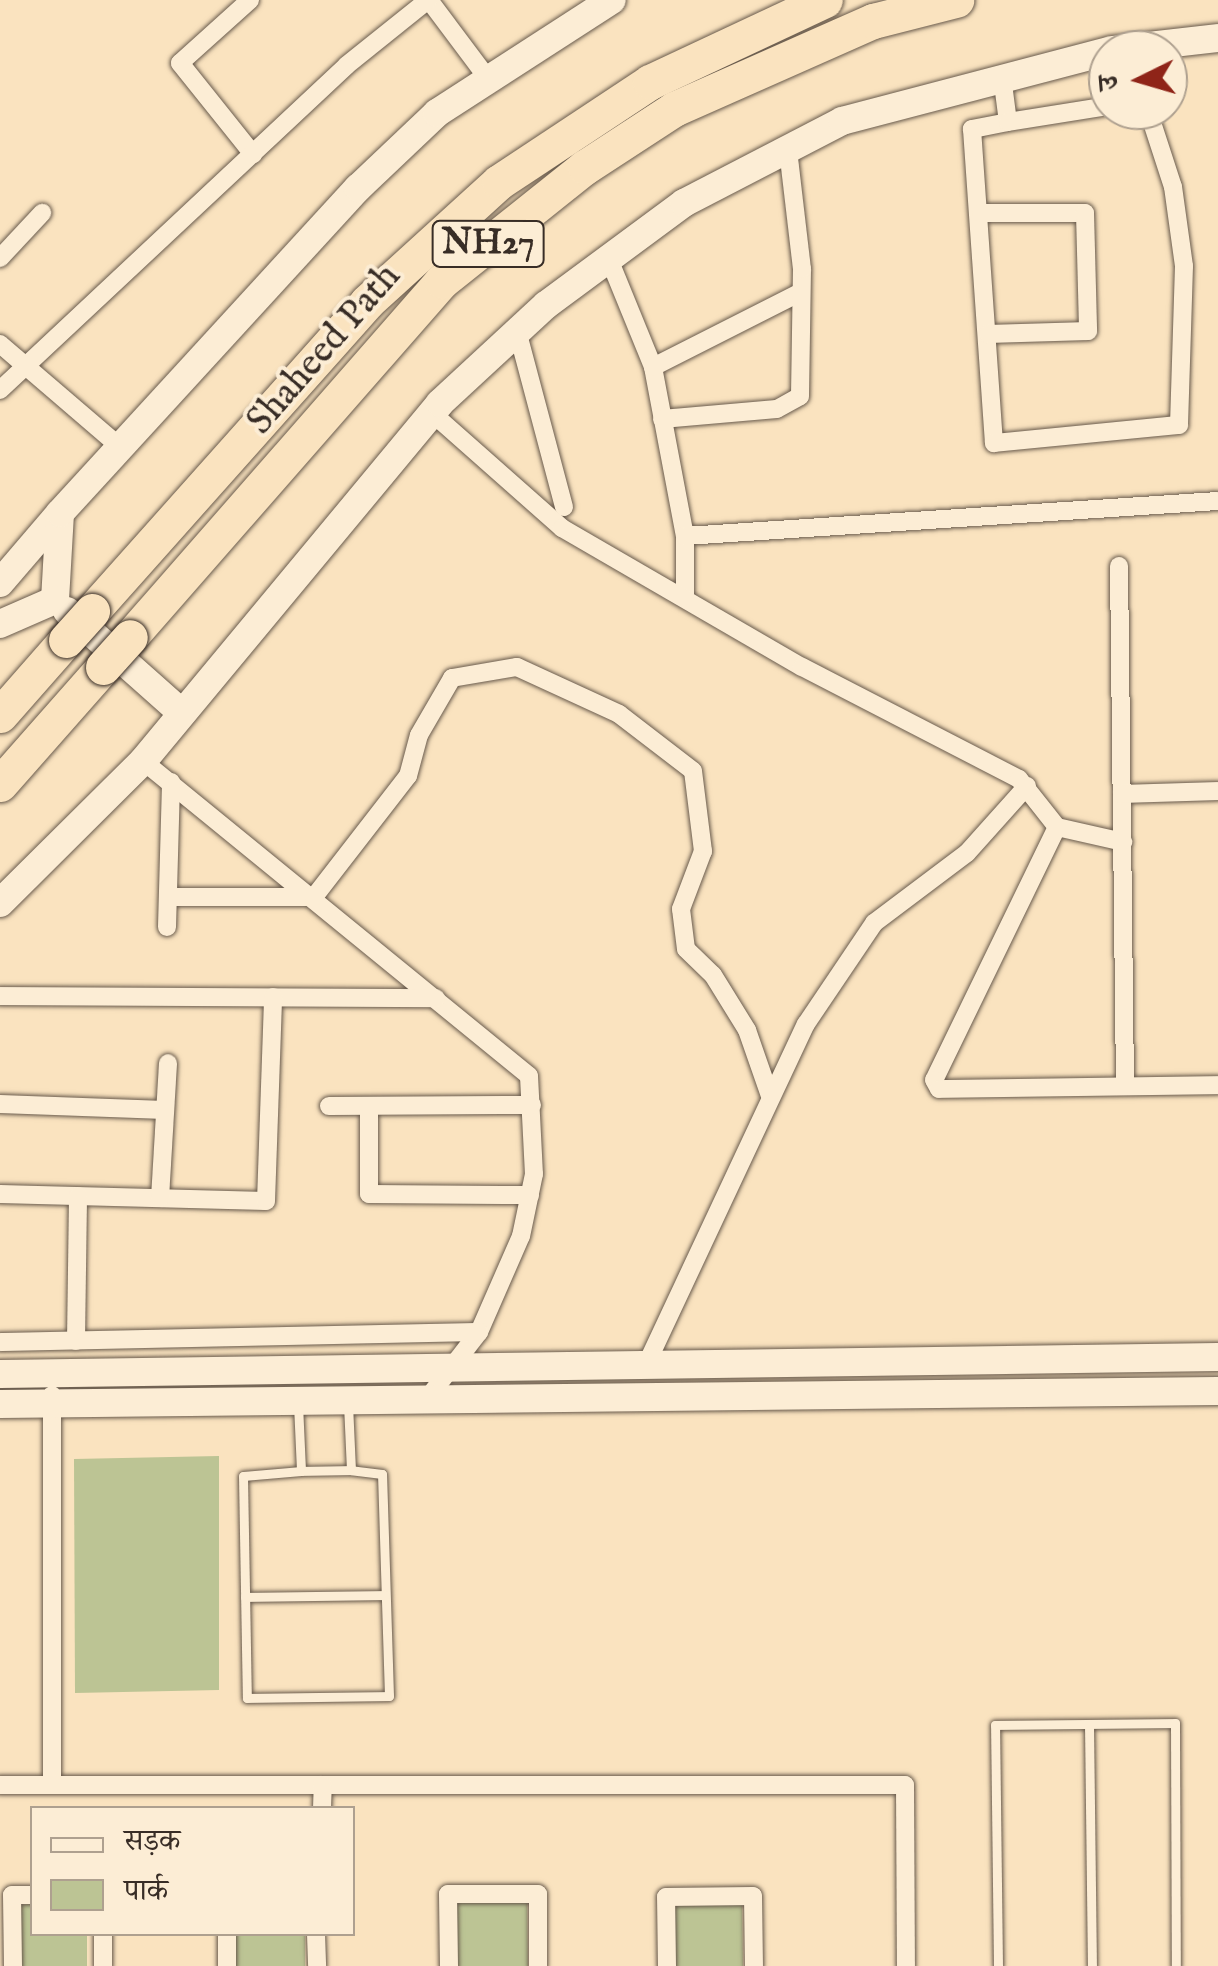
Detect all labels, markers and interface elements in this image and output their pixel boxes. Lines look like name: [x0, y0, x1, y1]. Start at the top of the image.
north arrow: [1088, 30, 1188, 130]
text: उ: [1092, 74, 1128, 91]
road number: NH27: [430, 214, 546, 274]
street label: Shaheed Path: [239, 255, 411, 445]
legend: [30, 1806, 355, 1936]
text: सड़क: [124, 1823, 180, 1861]
text: पार्क: [124, 1873, 168, 1911]

